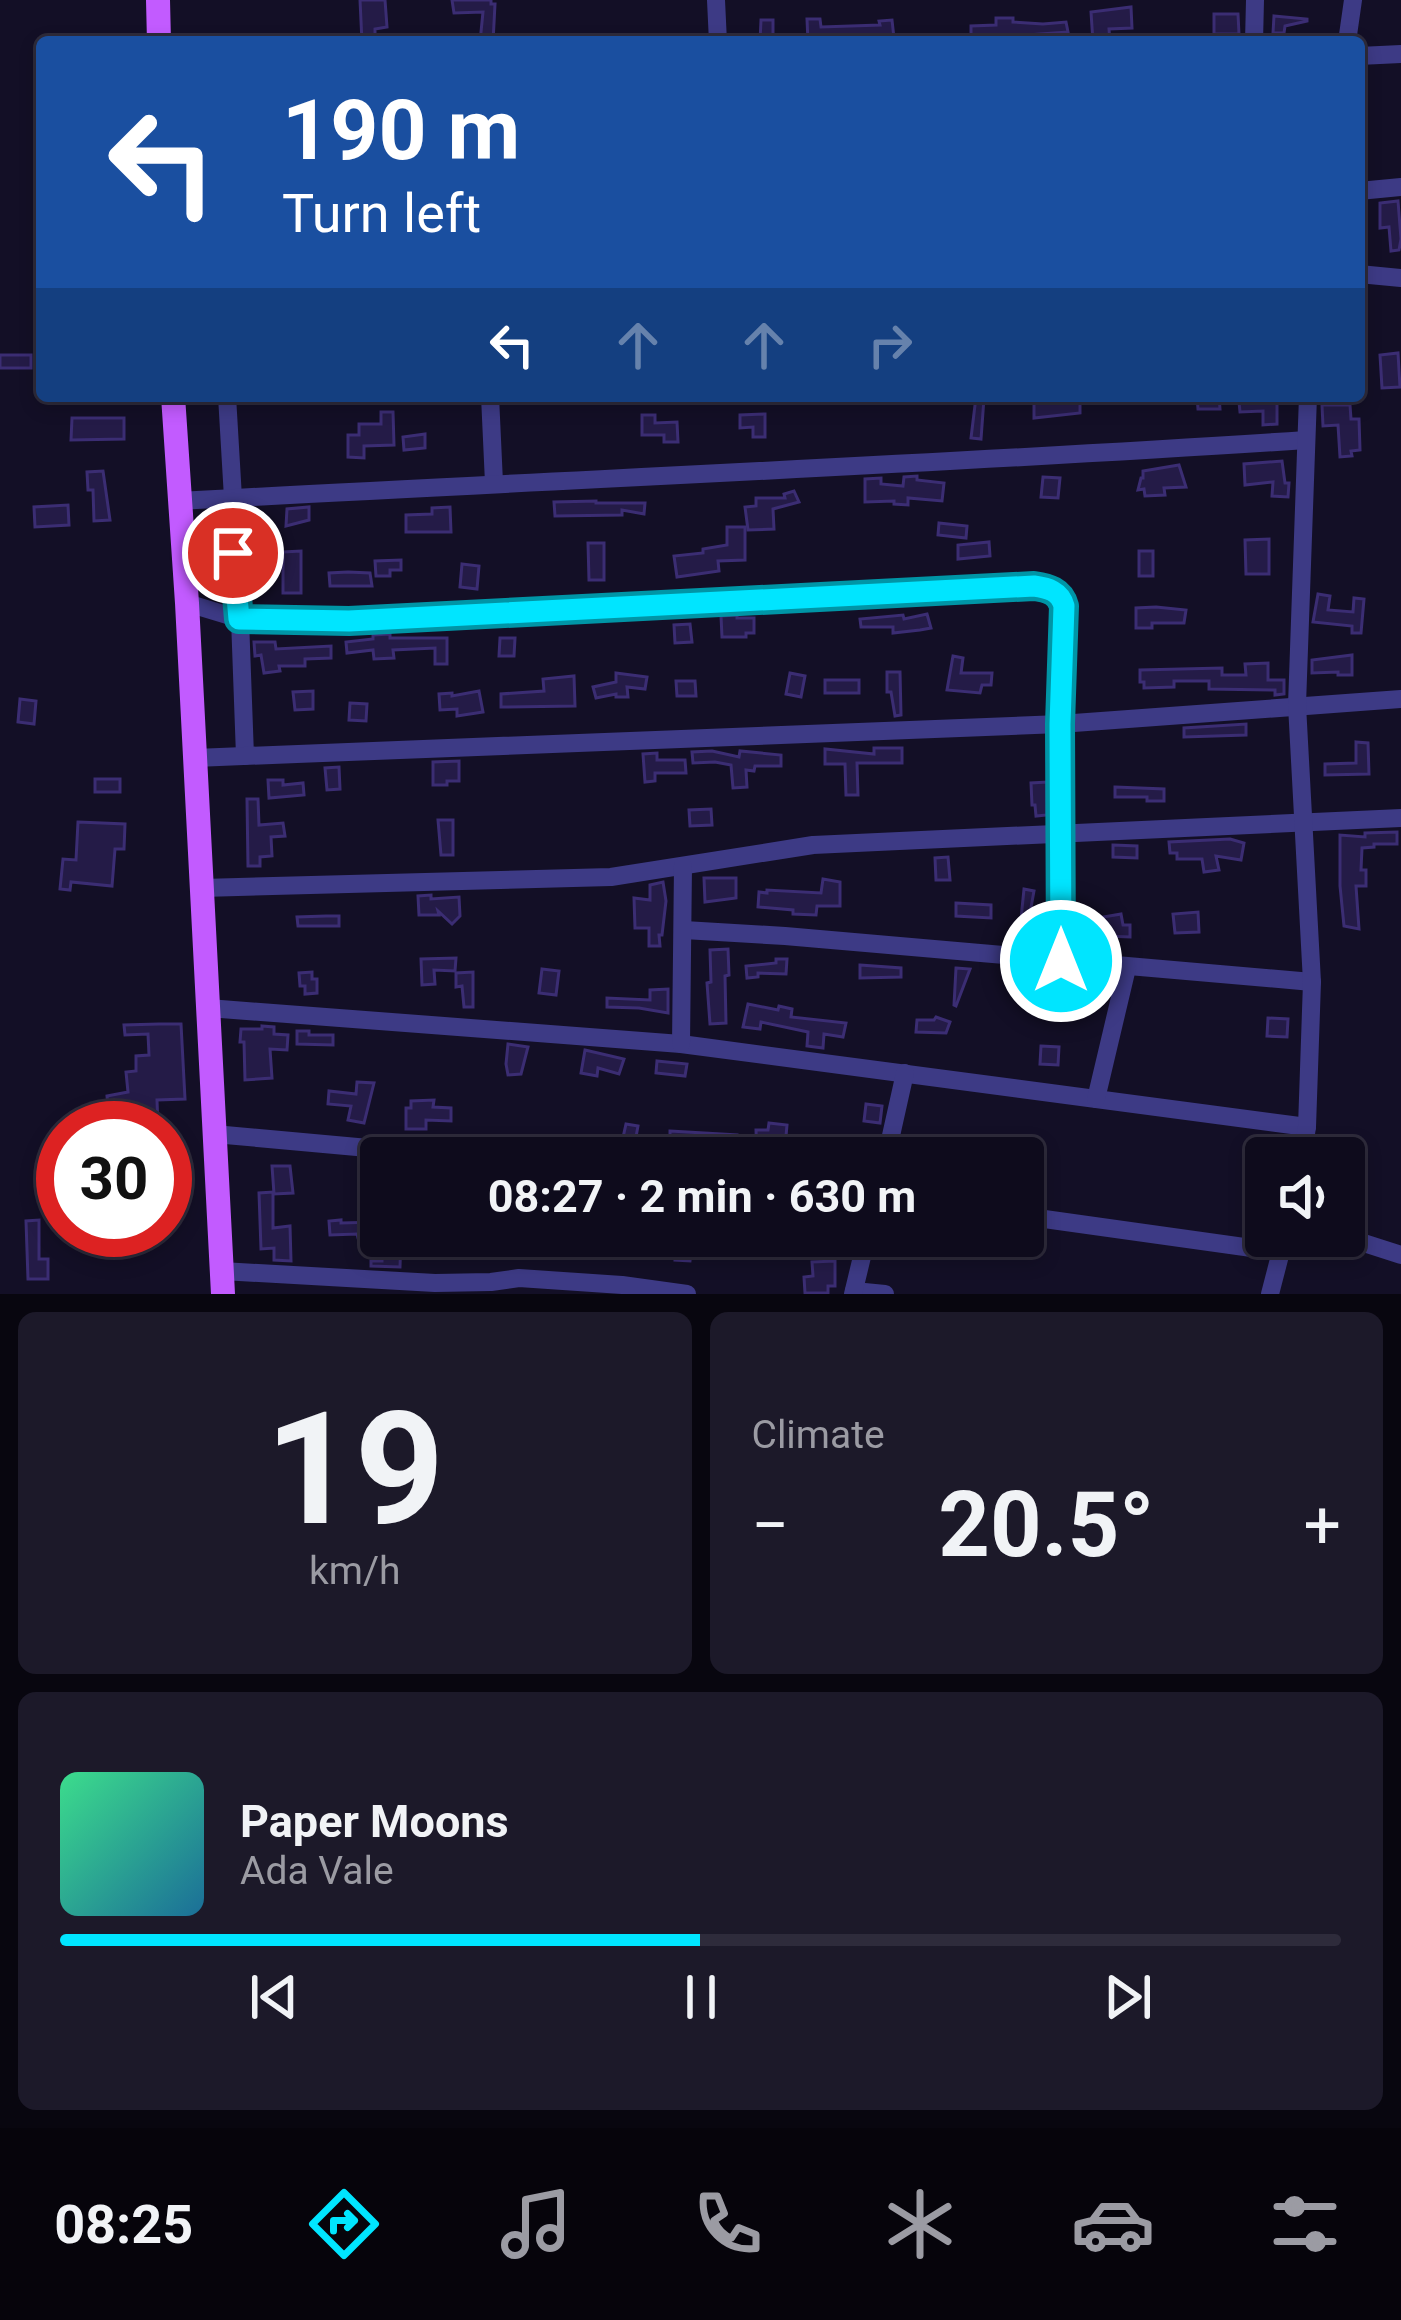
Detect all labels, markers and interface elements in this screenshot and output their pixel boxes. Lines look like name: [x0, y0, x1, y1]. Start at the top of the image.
text: 190 m: [282, 81, 520, 180]
icon: left: [84, 84, 240, 240]
text: Turn left: [282, 182, 481, 245]
icon: left: [479, 312, 545, 378]
icon: ahead: [605, 312, 671, 378]
icon: ahead: [731, 312, 797, 378]
icon: right: [857, 312, 923, 378]
pin: [182, 502, 284, 604]
icon: arrive: [200, 520, 266, 586]
position arrow: [998, 898, 1124, 1024]
speed limit sign: 30: [36, 1101, 192, 1257]
map controls: [1245, 1137, 1365, 1257]
button: sound: [1245, 1137, 1365, 1257]
text: 08:27 · 2 min · 630 m: [488, 1170, 916, 1223]
text: 19: [265, 1378, 444, 1561]
text: Climate: [752, 1412, 885, 1458]
text: 20.5°: [938, 1473, 1154, 1578]
text: −: [752, 1487, 789, 1564]
text: +: [1304, 1487, 1341, 1564]
text: km/h: [309, 1548, 401, 1594]
text: Paper Moons: [240, 1795, 509, 1848]
text: Ada Vale: [240, 1848, 394, 1894]
icon: previous: [241, 1964, 307, 2030]
icon: pause: [668, 1964, 734, 2030]
icon: next: [1095, 1964, 1161, 2030]
icon: directions: [302, 2182, 386, 2266]
icon: music: [494, 2182, 578, 2266]
icon: phone: [686, 2182, 770, 2266]
icon: climate: [878, 2182, 962, 2266]
icon: car: [1071, 2182, 1155, 2266]
icon: filters: [1263, 2182, 1347, 2266]
text: 08:25: [54, 2193, 193, 2256]

